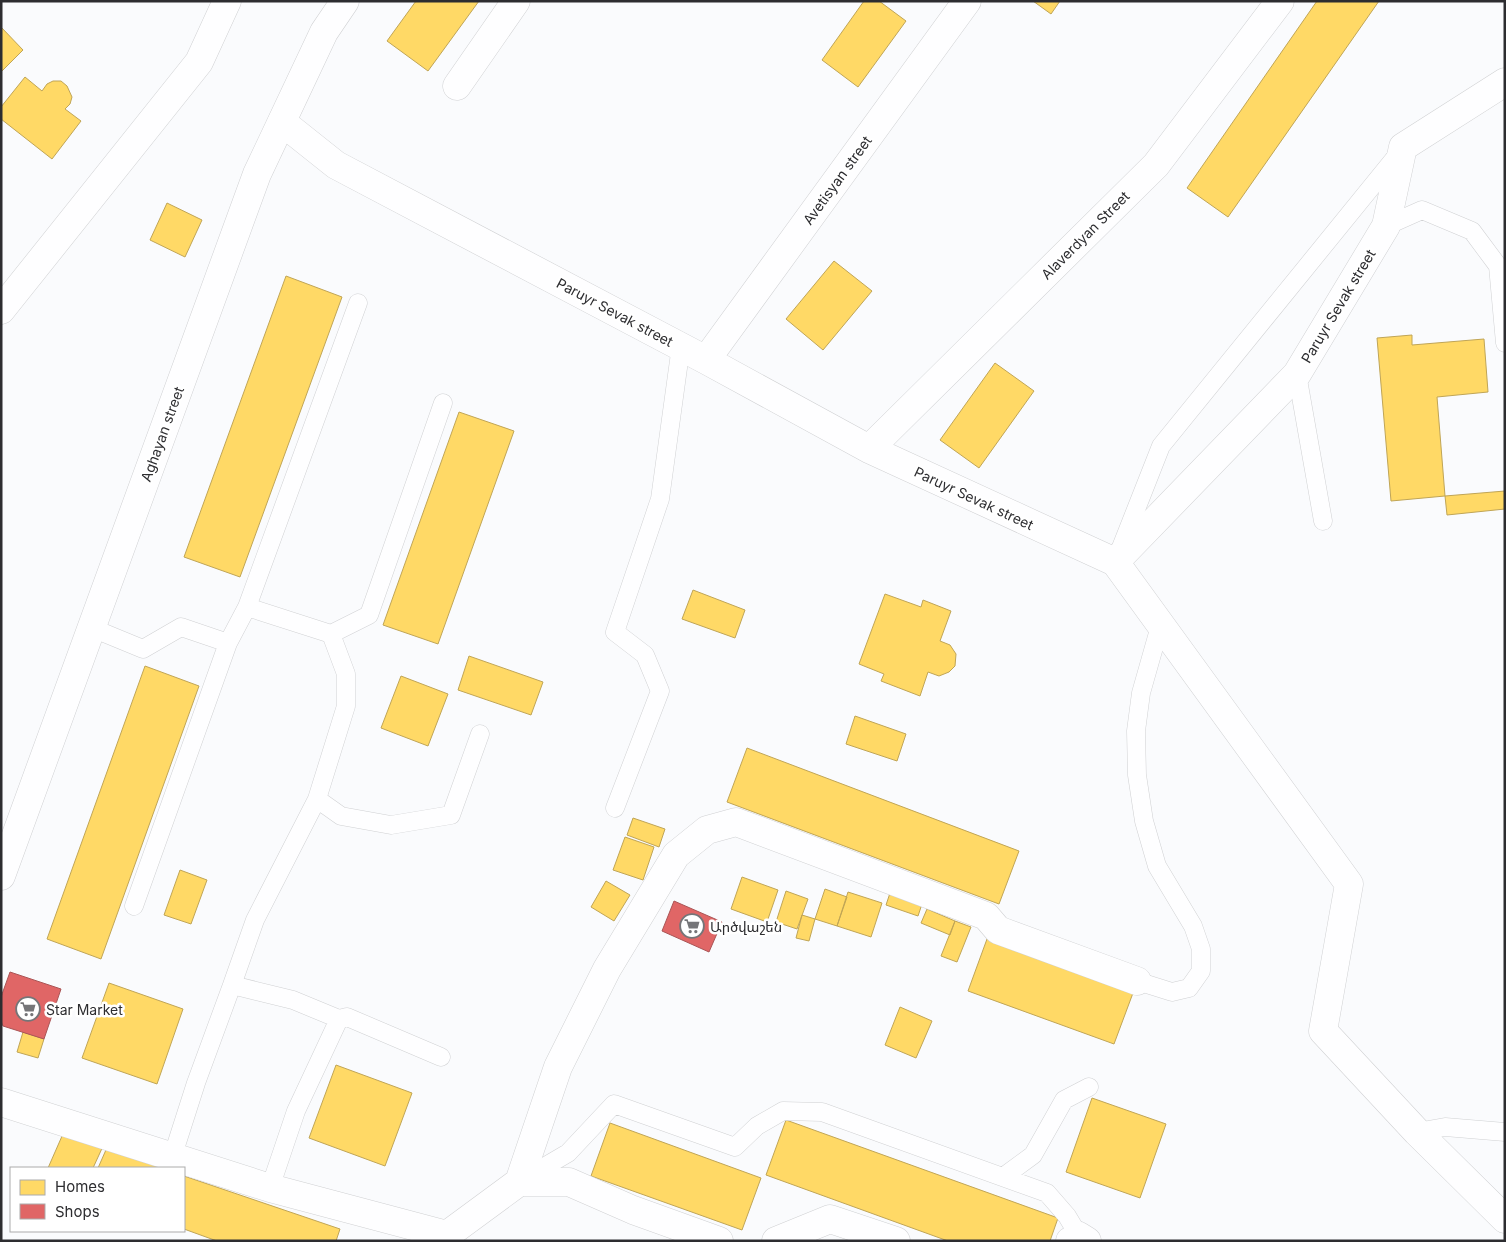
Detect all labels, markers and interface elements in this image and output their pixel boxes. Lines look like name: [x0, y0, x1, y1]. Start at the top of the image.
street label: Avetisyan street: [799, 132, 875, 228]
street label: Alaverdyan Street: [1037, 187, 1133, 283]
street label: Paruyr Sevak street: [1297, 246, 1379, 366]
street label: Paruyr Sevak street: [554, 274, 677, 350]
street label: Aghayan street: [137, 384, 187, 484]
street label: Paruyr Sevak street: [912, 463, 1037, 533]
supermarket icon: Արծվաշեն: [679, 913, 705, 939]
place label: Արծվաշեն: [710, 918, 782, 935]
supermarket icon: Star Market: [15, 996, 41, 1022]
place label: Star Market: [46, 1001, 123, 1018]
legend: [10, 1167, 185, 1232]
text: Homes: [55, 1177, 105, 1196]
text: Shops: [55, 1202, 100, 1221]

